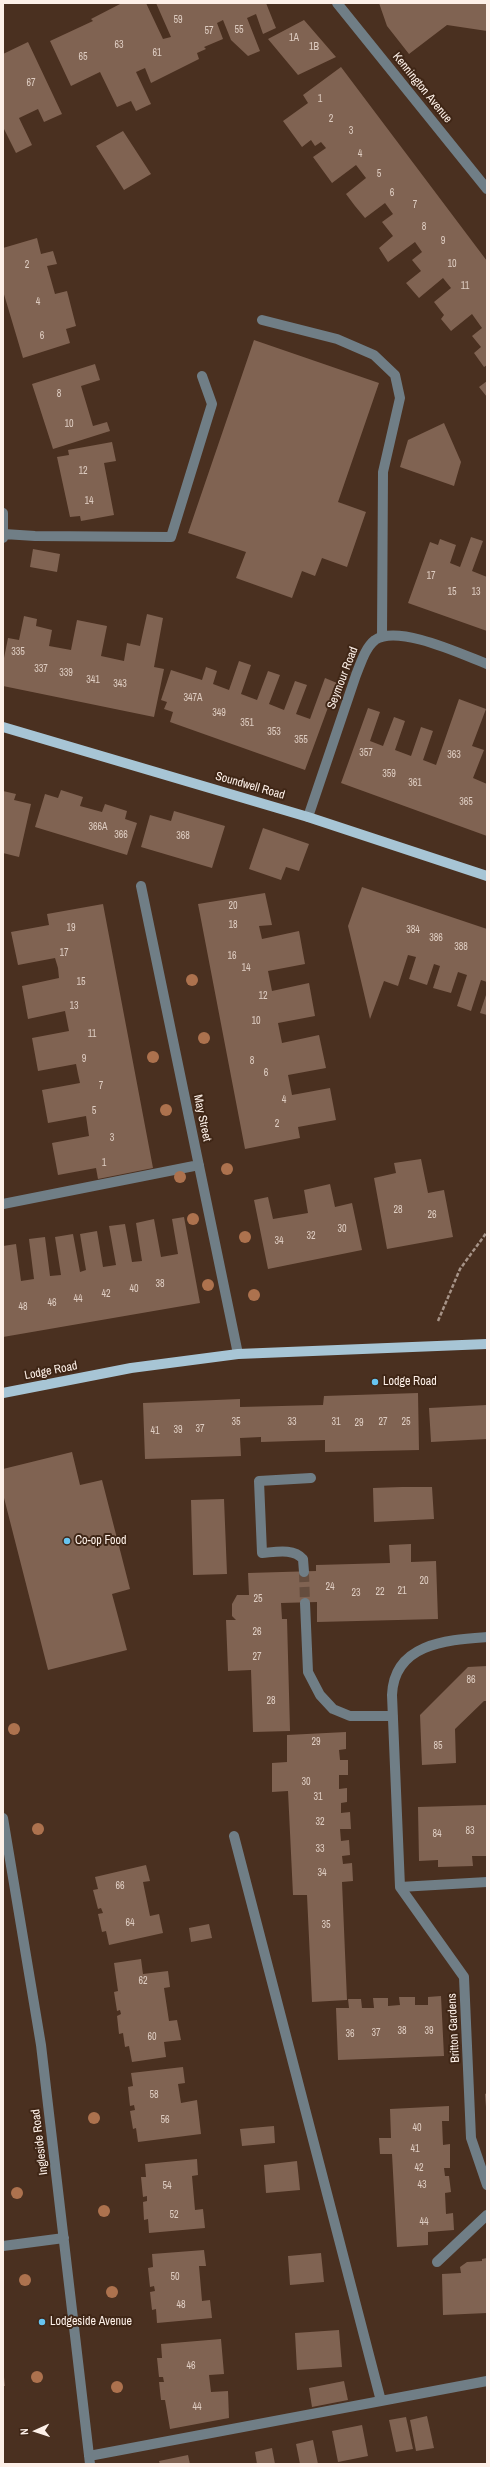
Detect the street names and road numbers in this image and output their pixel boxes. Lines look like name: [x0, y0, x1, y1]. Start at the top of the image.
street label: Kennington Avenue: [389, 50, 455, 126]
street label: Seymour Road: [325, 645, 361, 711]
street label: Soundwell Road: [214, 769, 286, 803]
street label: May Street: [190, 1093, 214, 1143]
street label: Lodge Road: [23, 1359, 79, 1383]
street label: Britton Gardens: [445, 1993, 463, 2063]
street label: Ingleside Road: [29, 2108, 51, 2176]

